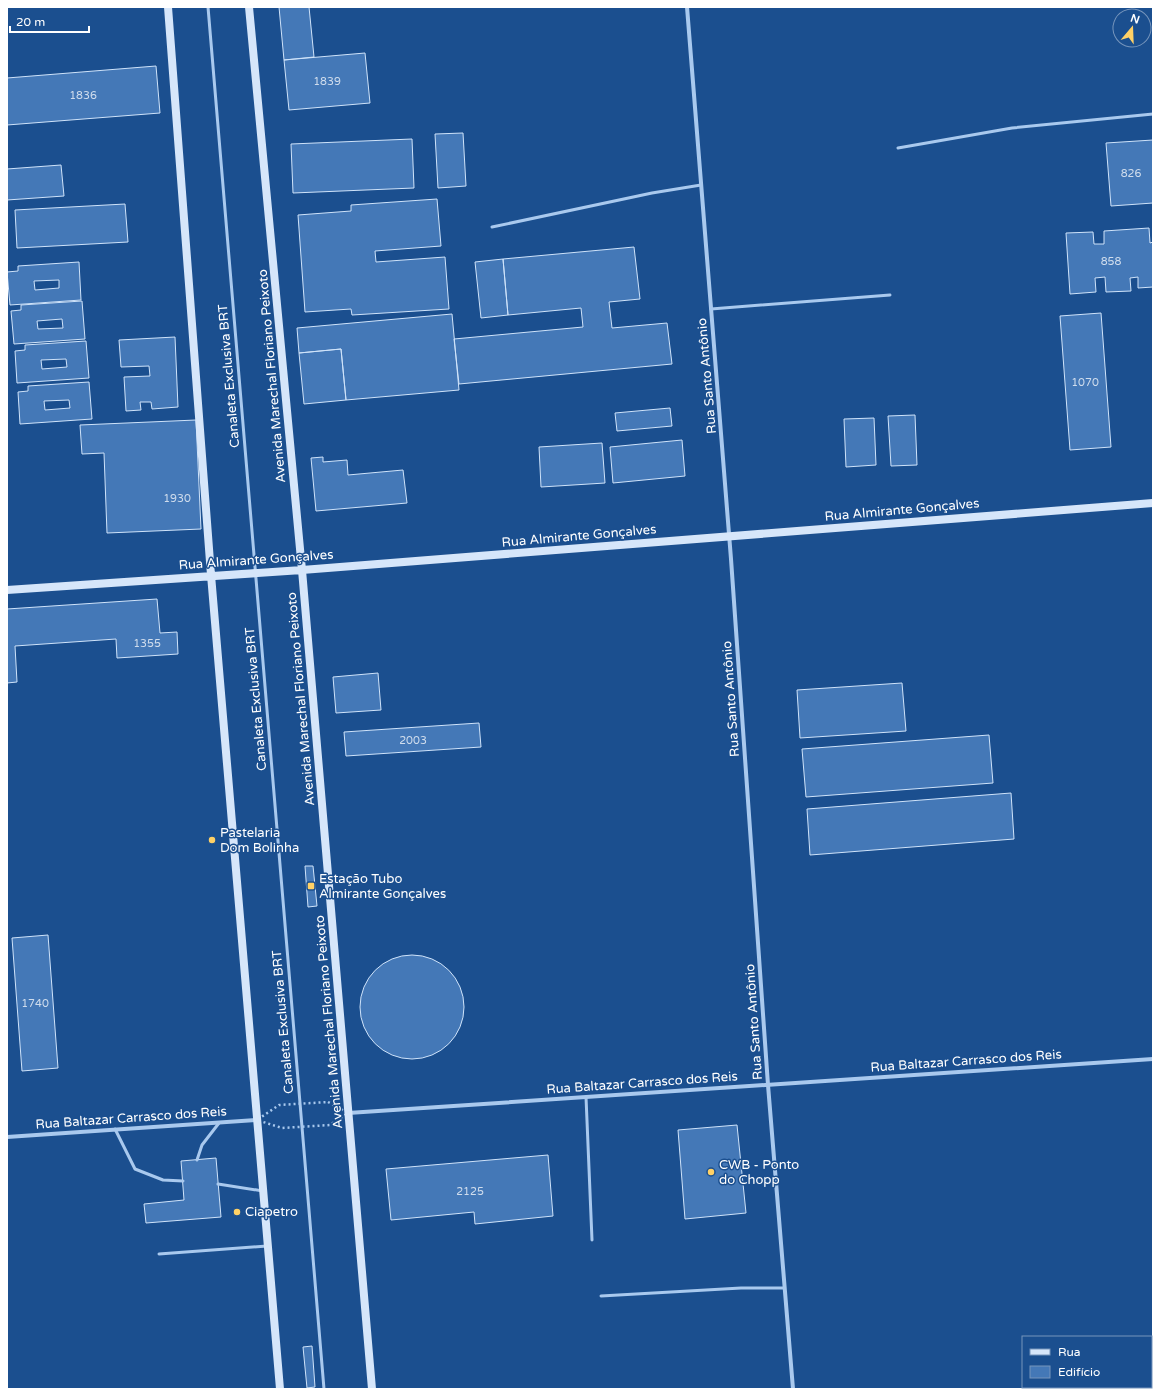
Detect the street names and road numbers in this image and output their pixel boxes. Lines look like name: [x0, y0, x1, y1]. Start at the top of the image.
street label: Avenida Marechal Floriano Peixoto: [255, 268, 289, 484]
street label: Canaleta Exclusiva BRT: [215, 303, 243, 449]
street label: Rua Santo Antônio: [694, 317, 720, 435]
street label: Rua Almirante Gonçalves: [824, 495, 980, 525]
street label: Rua Almirante Gonçalves: [501, 521, 657, 551]
street label: Rua Almirante Gonçalves: [178, 547, 334, 573]
street label: Avenida Marechal Floriano Peixoto: [284, 591, 318, 807]
street label: Canaleta Exclusiva BRT: [242, 626, 270, 772]
street label: Rua Santo Antônio: [719, 640, 743, 758]
street label: Avenida Marechal Floriano Peixoto: [312, 914, 346, 1130]
street label: Canaleta Exclusiva BRT: [269, 949, 297, 1095]
street label: Rua Santo Antônio: [742, 963, 766, 1081]
street label: Rua Baltazar Carrasco dos Reis: [870, 1046, 1062, 1076]
street label: Rua Baltazar Carrasco dos Reis: [546, 1068, 738, 1098]
street label: Rua Baltazar Carrasco dos Reis: [35, 1103, 227, 1133]

